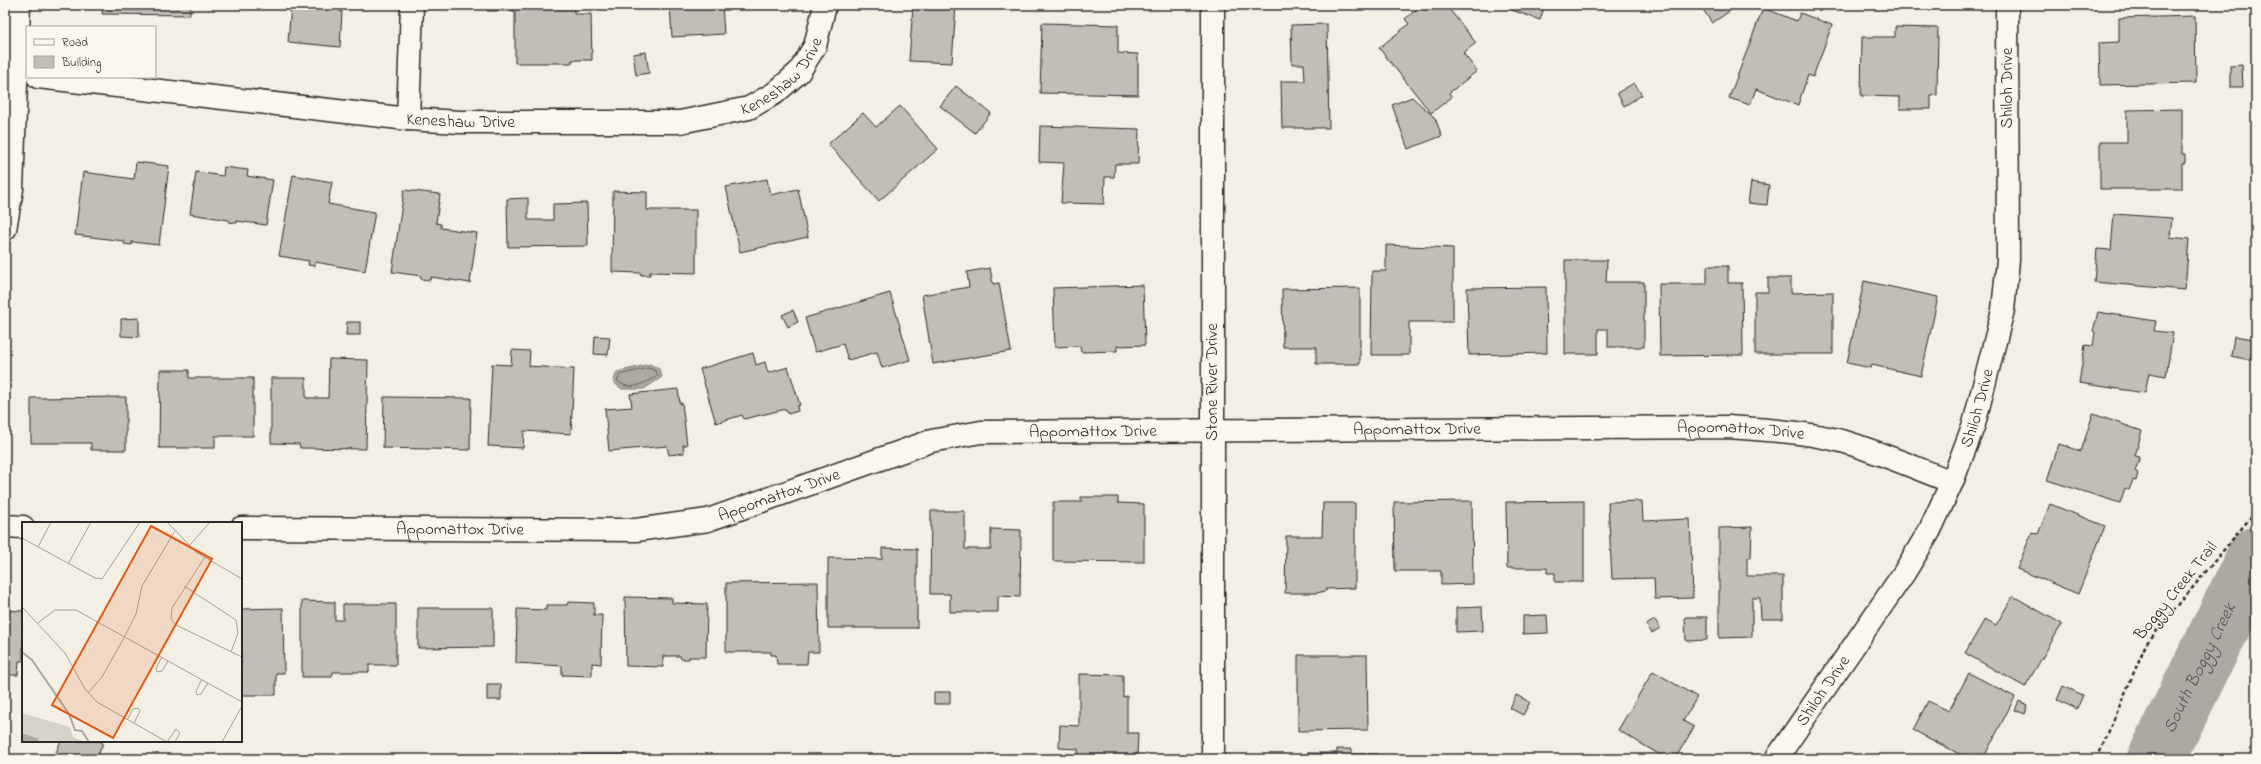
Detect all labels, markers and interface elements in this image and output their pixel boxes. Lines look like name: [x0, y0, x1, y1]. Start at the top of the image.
legend: [26, 26, 156, 78]
text: Road: [62, 34, 88, 52]
street label: Keneshaw Drive: [738, 35, 829, 122]
street label: Shiloh Drive: [1995, 47, 2020, 129]
text: Building: [61, 54, 101, 73]
street label: Keneshaw Drive: [406, 106, 515, 135]
street label: Stone River Drive: [1200, 323, 1225, 441]
street label: Shiloh Drive: [1954, 366, 2000, 451]
street label: Appomattox Drive: [1677, 414, 1807, 446]
street label: Appomattox Drive: [1353, 416, 1481, 442]
street label: Appomattox Drive: [1029, 418, 1157, 444]
street label: Appomattox Drive: [715, 462, 844, 528]
street label: Appomattox Drive: [396, 516, 524, 542]
inset map: [22, 522, 242, 742]
street label: Boggy Creek Trail: [2128, 536, 2225, 648]
water label: South Boggy Creek: [2158, 598, 2244, 738]
street label: Shiloh Drive: [1790, 650, 1857, 731]

